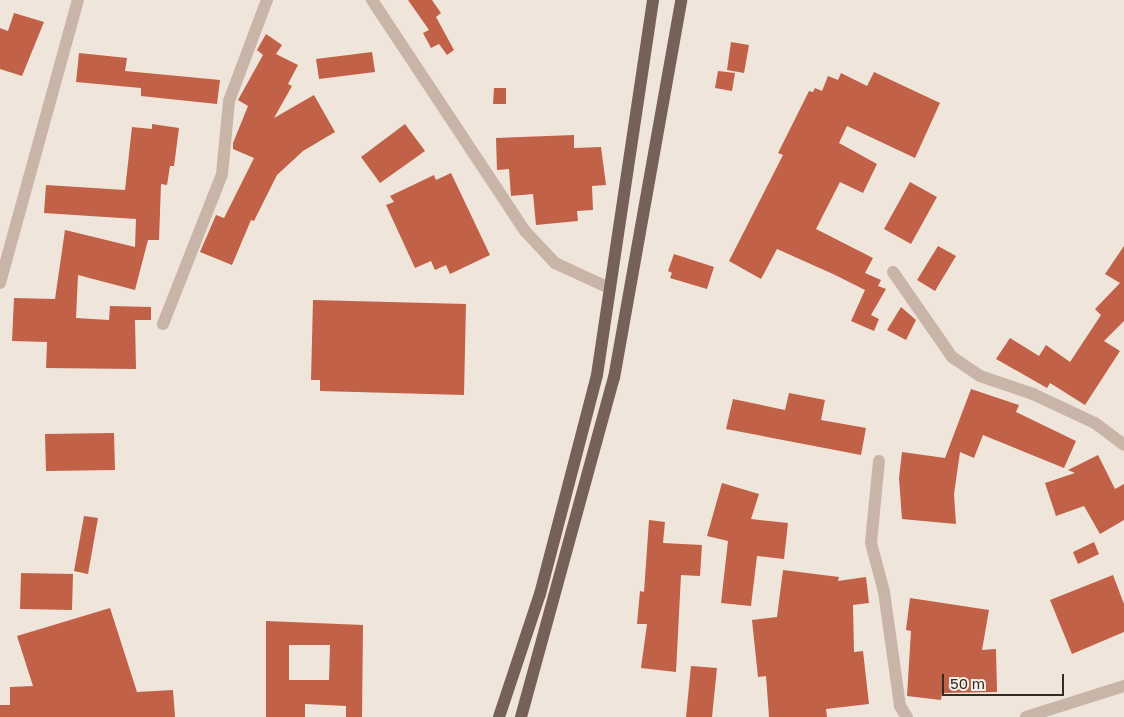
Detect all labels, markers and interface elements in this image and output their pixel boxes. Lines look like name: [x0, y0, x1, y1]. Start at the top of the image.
scale bar: [944, 664, 1066, 696]
text: 50 m: [950, 674, 985, 692]

